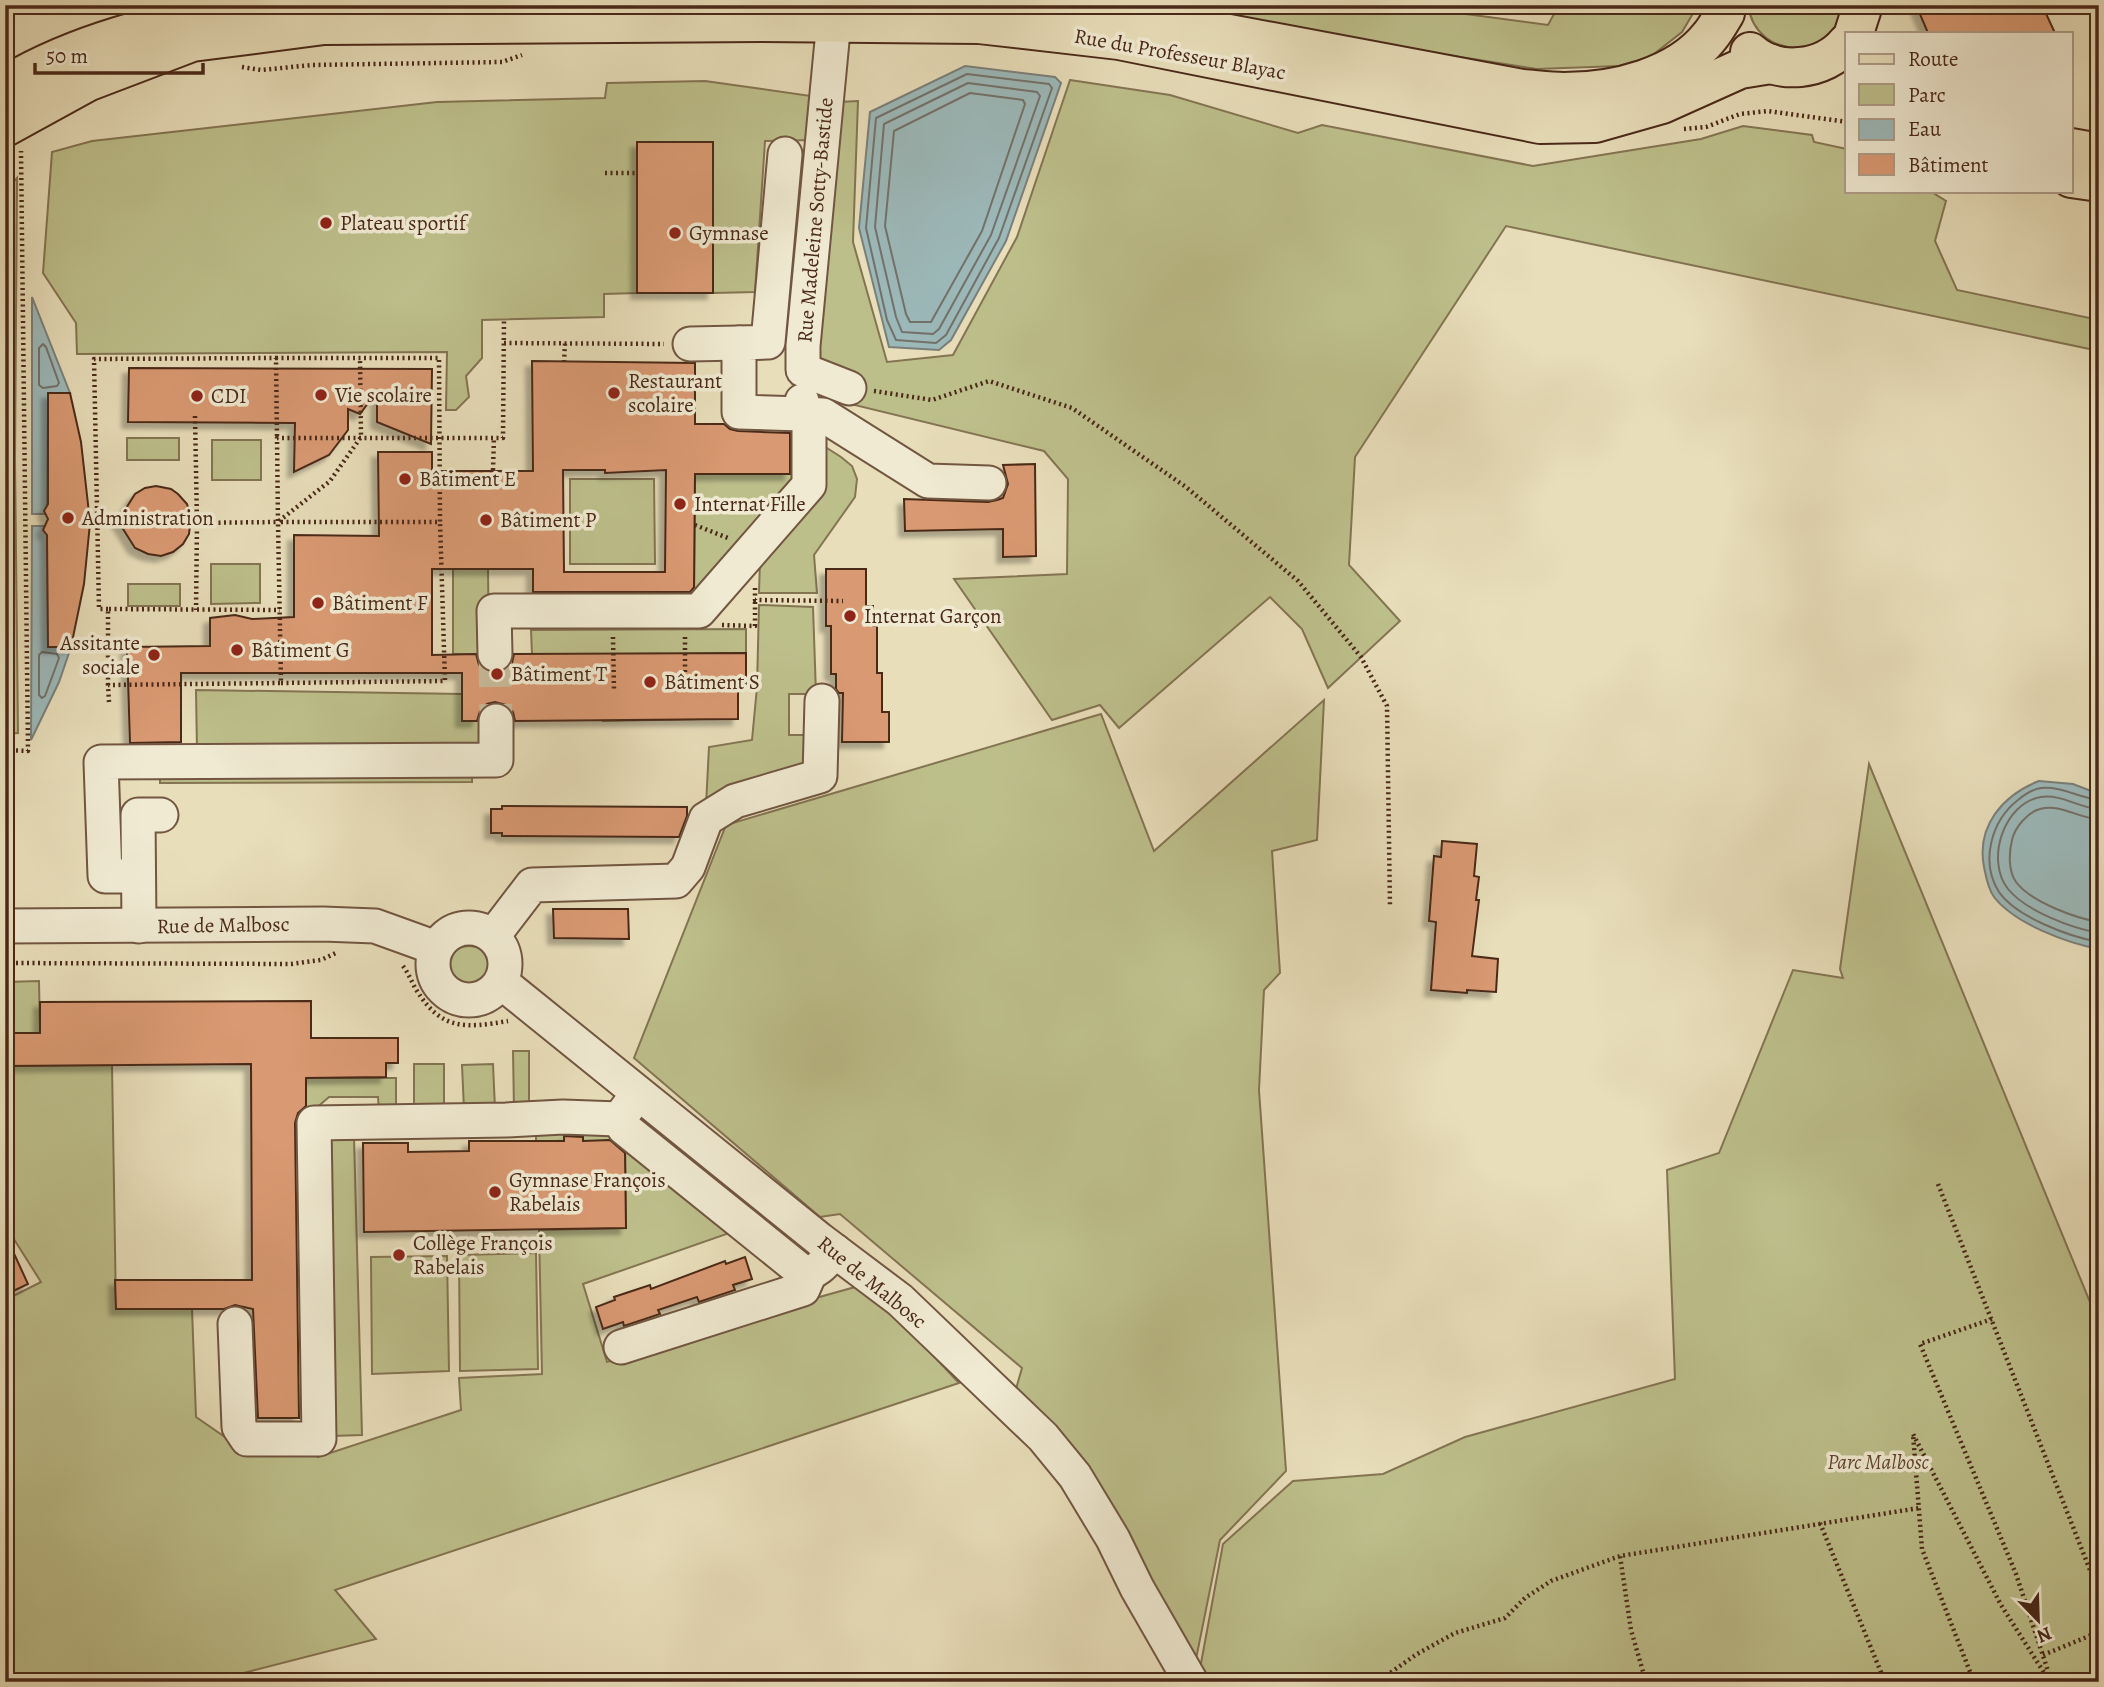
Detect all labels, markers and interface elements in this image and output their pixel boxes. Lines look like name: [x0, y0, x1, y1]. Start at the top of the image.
street label: Rue du Professeur Blayac: [1072, 22, 1288, 86]
scale bar: [35, 32, 203, 76]
legend: [1845, 32, 2072, 192]
text: 50 m: [46, 42, 88, 70]
text: Route: [1908, 45, 1958, 73]
text: Parc: [1908, 81, 1946, 109]
street label: Rue Madeleine Sotty-Bastide: [790, 96, 840, 344]
text: Eau: [1908, 115, 1942, 143]
text: Bâtiment: [1908, 151, 1989, 179]
place label: Plateau sportif: [340, 209, 469, 237]
marker: Plateau sportif: [318, 215, 334, 231]
place label: Gymnase: [689, 219, 769, 247]
marker: Gymnase: [667, 225, 683, 241]
place label: Restaurant scolaire: [628, 367, 722, 419]
place label: Vie scolaire: [334, 381, 432, 409]
place label: CDI: [211, 382, 247, 410]
marker: Restaurant scolaire: [606, 385, 622, 401]
marker: Vie scolaire: [313, 387, 329, 403]
marker: CDI: [189, 388, 205, 404]
place label: Bâtiment E: [419, 465, 516, 493]
marker: Bâtiment E: [397, 471, 413, 487]
place label: Internat Fille: [694, 490, 806, 518]
marker: Internat Fille: [672, 496, 688, 512]
place label: Administration: [81, 504, 214, 532]
place label: Bâtiment P: [500, 506, 597, 534]
marker: Administration: [60, 510, 76, 526]
marker: Bâtiment P: [478, 512, 494, 528]
place label: Bâtiment F: [332, 589, 428, 617]
marker: Bâtiment F: [310, 595, 326, 611]
place label: Internat Garçon: [864, 602, 1002, 630]
marker: Internat Garçon: [842, 608, 858, 624]
place label: Assitante sociale: [59, 629, 140, 681]
place label: Bâtiment G: [251, 636, 350, 664]
marker: Bâtiment G: [229, 642, 245, 658]
marker: Assitante sociale: [146, 647, 162, 663]
place label: Bâtiment T: [511, 660, 608, 688]
marker: Bâtiment T: [489, 666, 505, 682]
place label: Bâtiment S: [664, 668, 760, 696]
marker: Bâtiment S: [642, 674, 658, 690]
street label: Rue de Malbosc: [156, 910, 290, 940]
place label: Gymnase François Rabelais: [509, 1166, 666, 1218]
marker: Gymnase François Rabelais: [487, 1184, 503, 1200]
place label: Collège François Rabelais: [413, 1229, 553, 1281]
street label: Rue de Malbosc: [812, 1229, 933, 1335]
marker: Collège François Rabelais: [391, 1247, 407, 1263]
park label: Parc Malbosc: [1827, 1448, 1930, 1476]
north arrow: [2002, 1586, 2072, 1656]
text: N: [2033, 1620, 2056, 1649]

